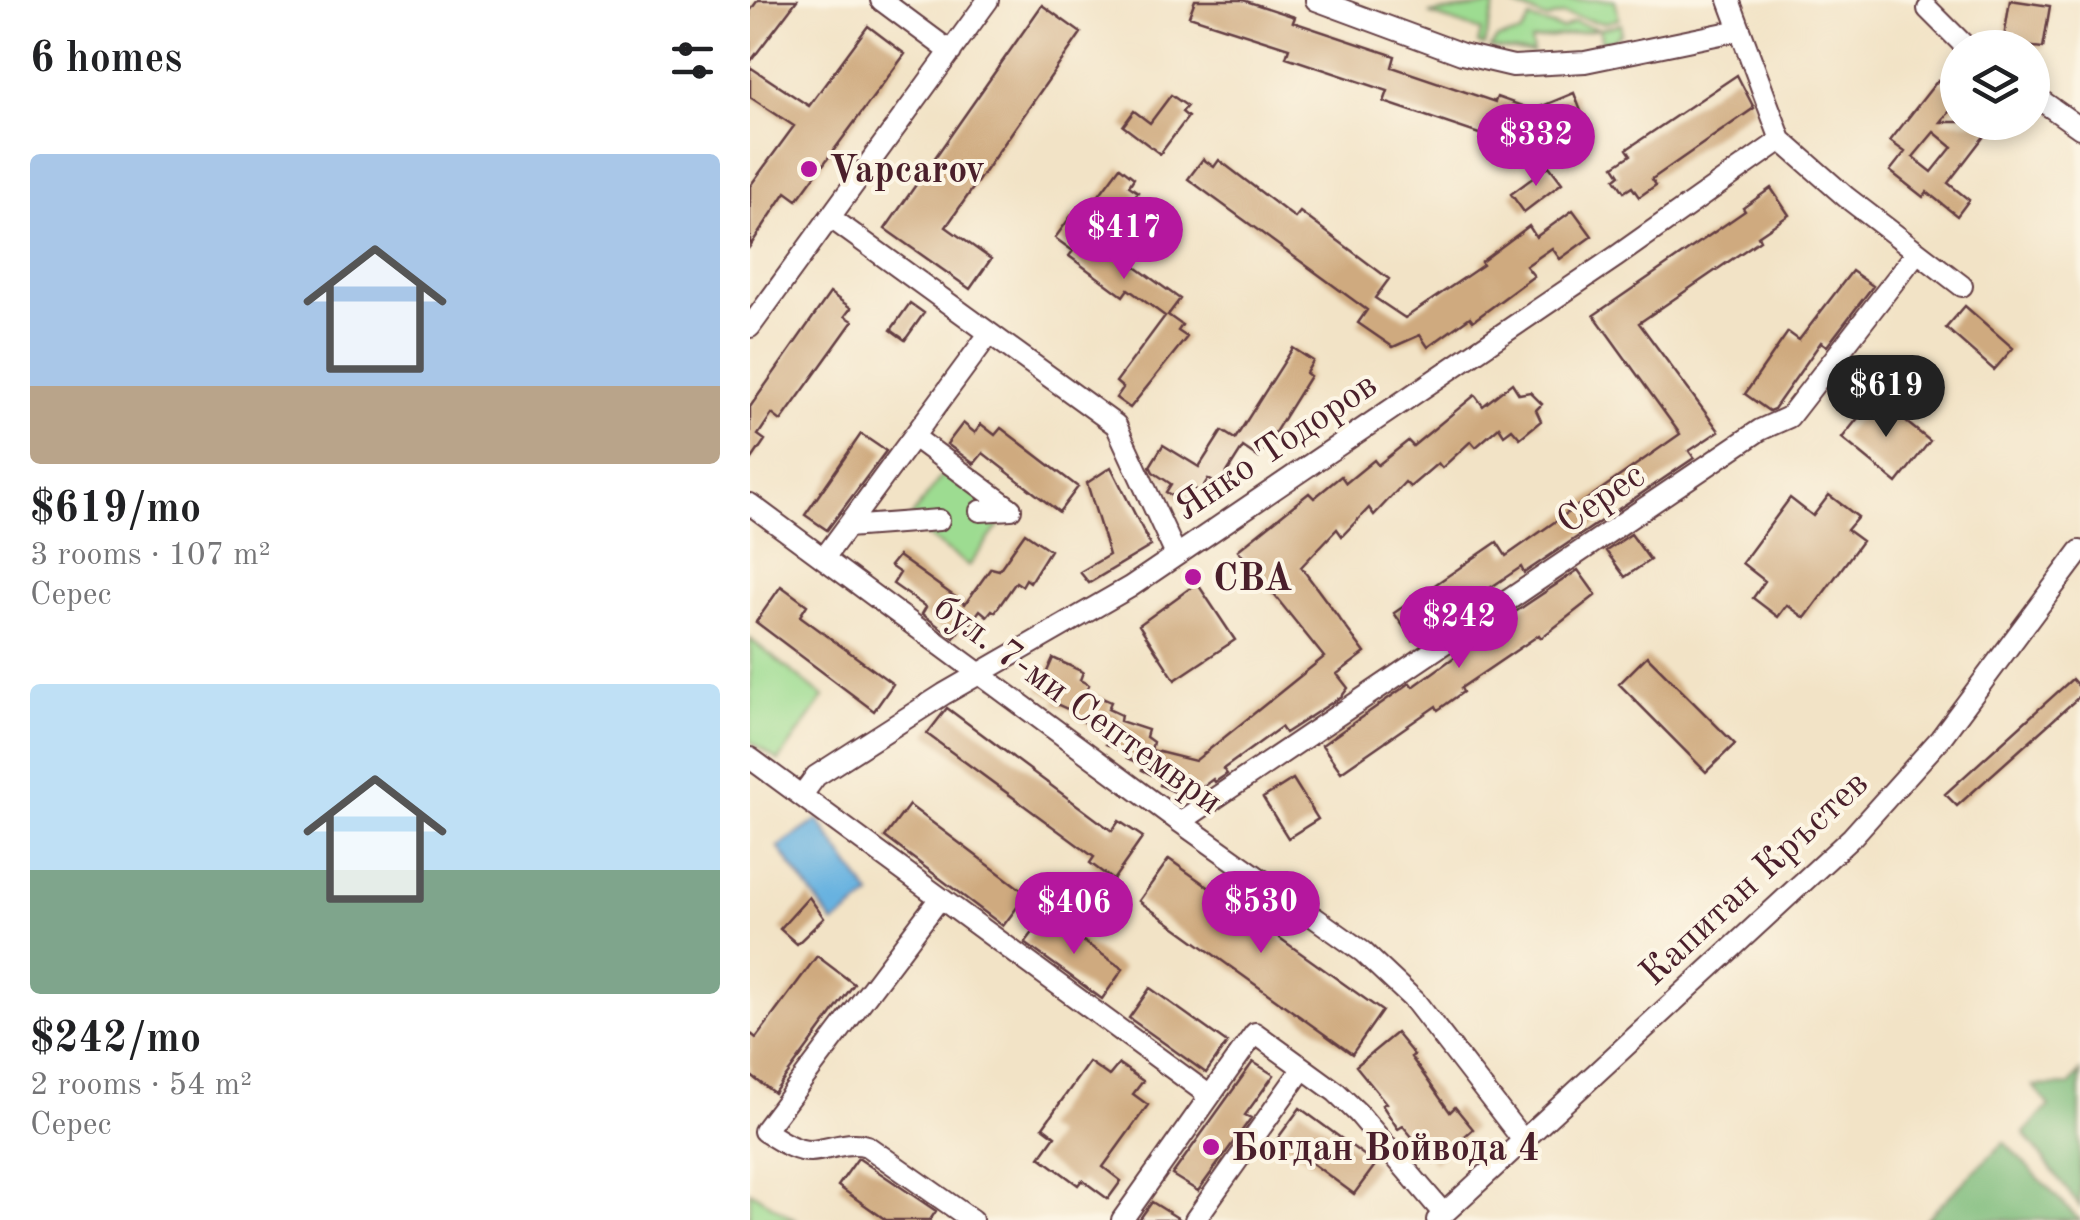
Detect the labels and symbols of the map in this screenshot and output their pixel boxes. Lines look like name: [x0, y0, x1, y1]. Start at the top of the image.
pin: $332: [1477, 104, 1595, 189]
place label: Vapcarov: [829, 153, 985, 191]
marker: Vapcarov: [798, 158, 820, 180]
pin: $417: [1065, 197, 1183, 282]
pin: $619: [1827, 355, 1945, 440]
street label: Янко Тодоров: [1169, 366, 1384, 529]
street label: Серес: [1551, 457, 1652, 542]
place label: CBA: [1213, 561, 1293, 599]
marker: CBA: [1182, 566, 1204, 588]
pin: $242: [1400, 586, 1518, 671]
street label: бул. 7-ми Септември: [926, 588, 1228, 822]
street label: Капитан Кръстев: [1634, 764, 1876, 994]
pin: $530: [1202, 871, 1320, 956]
pin: $406: [1015, 872, 1133, 957]
place label: Богдан Войвода 4: [1231, 1131, 1540, 1169]
marker: Богдан Войвода 4: [1200, 1136, 1222, 1158]

